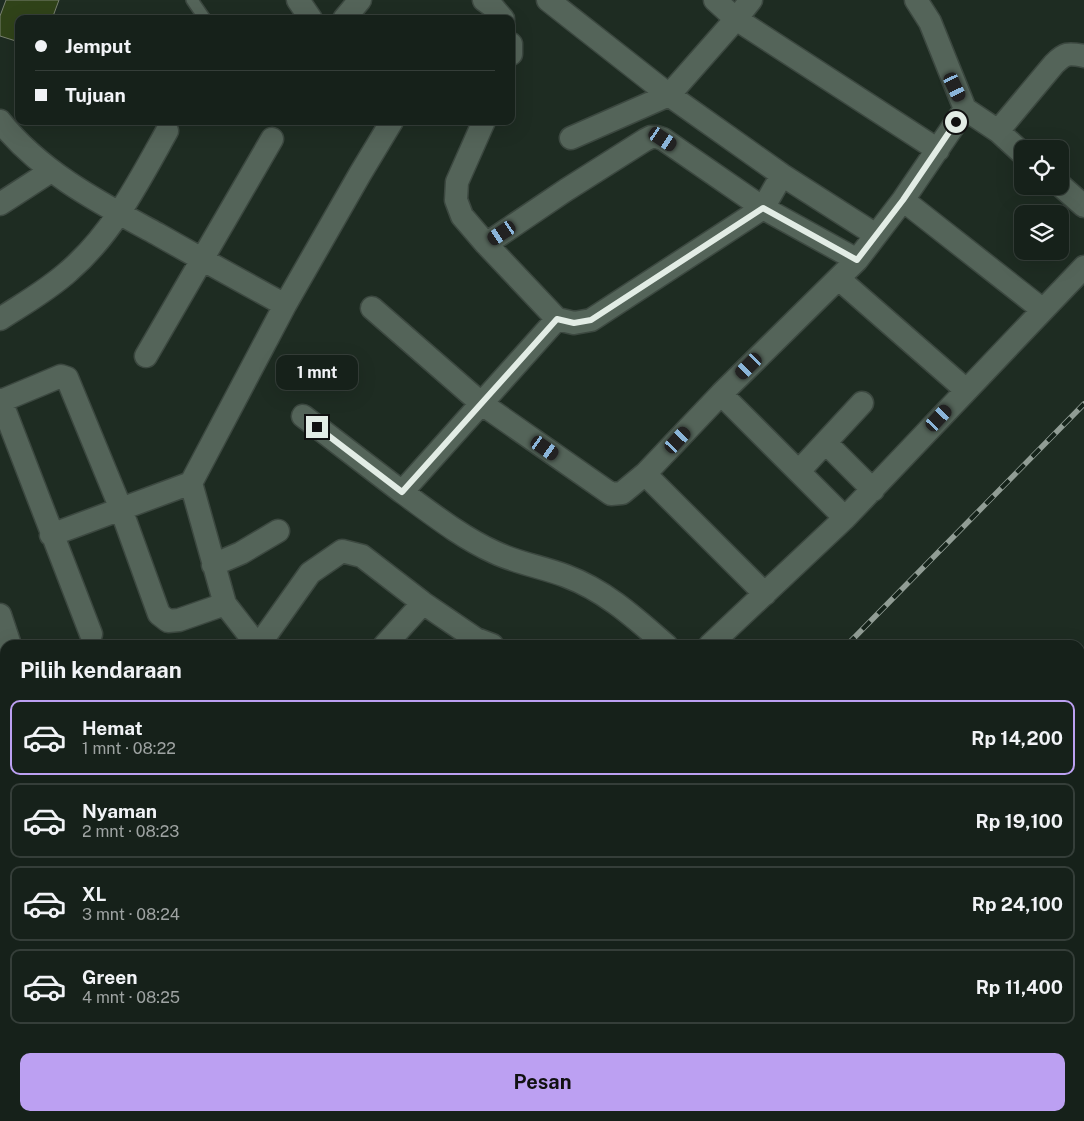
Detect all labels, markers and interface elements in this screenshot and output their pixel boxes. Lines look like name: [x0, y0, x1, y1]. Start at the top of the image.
text: Jemput: [65, 35, 131, 57]
car: [941, 70, 968, 104]
text: Tujuan: [65, 84, 126, 106]
route start: [945, 111, 967, 133]
car: [646, 124, 679, 154]
map controls: [1014, 140, 1069, 260]
button: locate: [1014, 140, 1069, 195]
button: layers: [1014, 205, 1069, 260]
car: [485, 218, 518, 248]
car: [733, 350, 764, 382]
callout: 1 mnt: [276, 354, 358, 390]
text: 1 mnt: [297, 363, 337, 382]
car: [923, 402, 954, 434]
route end: [306, 416, 328, 438]
car: [662, 424, 693, 456]
car: [528, 433, 561, 463]
text: Pilih kendaraan: [20, 657, 182, 683]
icon: car: [22, 715, 67, 760]
text: Hemat: [82, 717, 143, 739]
text: Rp 14,200: [971, 727, 1063, 749]
text: 1 mnt · 08:22: [82, 739, 176, 758]
icon: car: [22, 798, 67, 843]
text: Nyaman: [82, 800, 157, 822]
text: Rp 19,100: [976, 810, 1063, 832]
text: 2 mnt · 08:23: [82, 822, 179, 841]
icon: car: [22, 881, 67, 926]
text: XL: [82, 883, 107, 905]
text: Rp 24,100: [972, 893, 1063, 915]
text: 3 mnt · 08:24: [82, 905, 180, 924]
icon: car: [22, 964, 67, 1009]
text: Green: [82, 966, 137, 988]
text: Rp 11,400: [976, 976, 1063, 998]
text: 4 mnt · 08:25: [82, 988, 180, 1007]
button: Pesan: [20, 1053, 1065, 1111]

